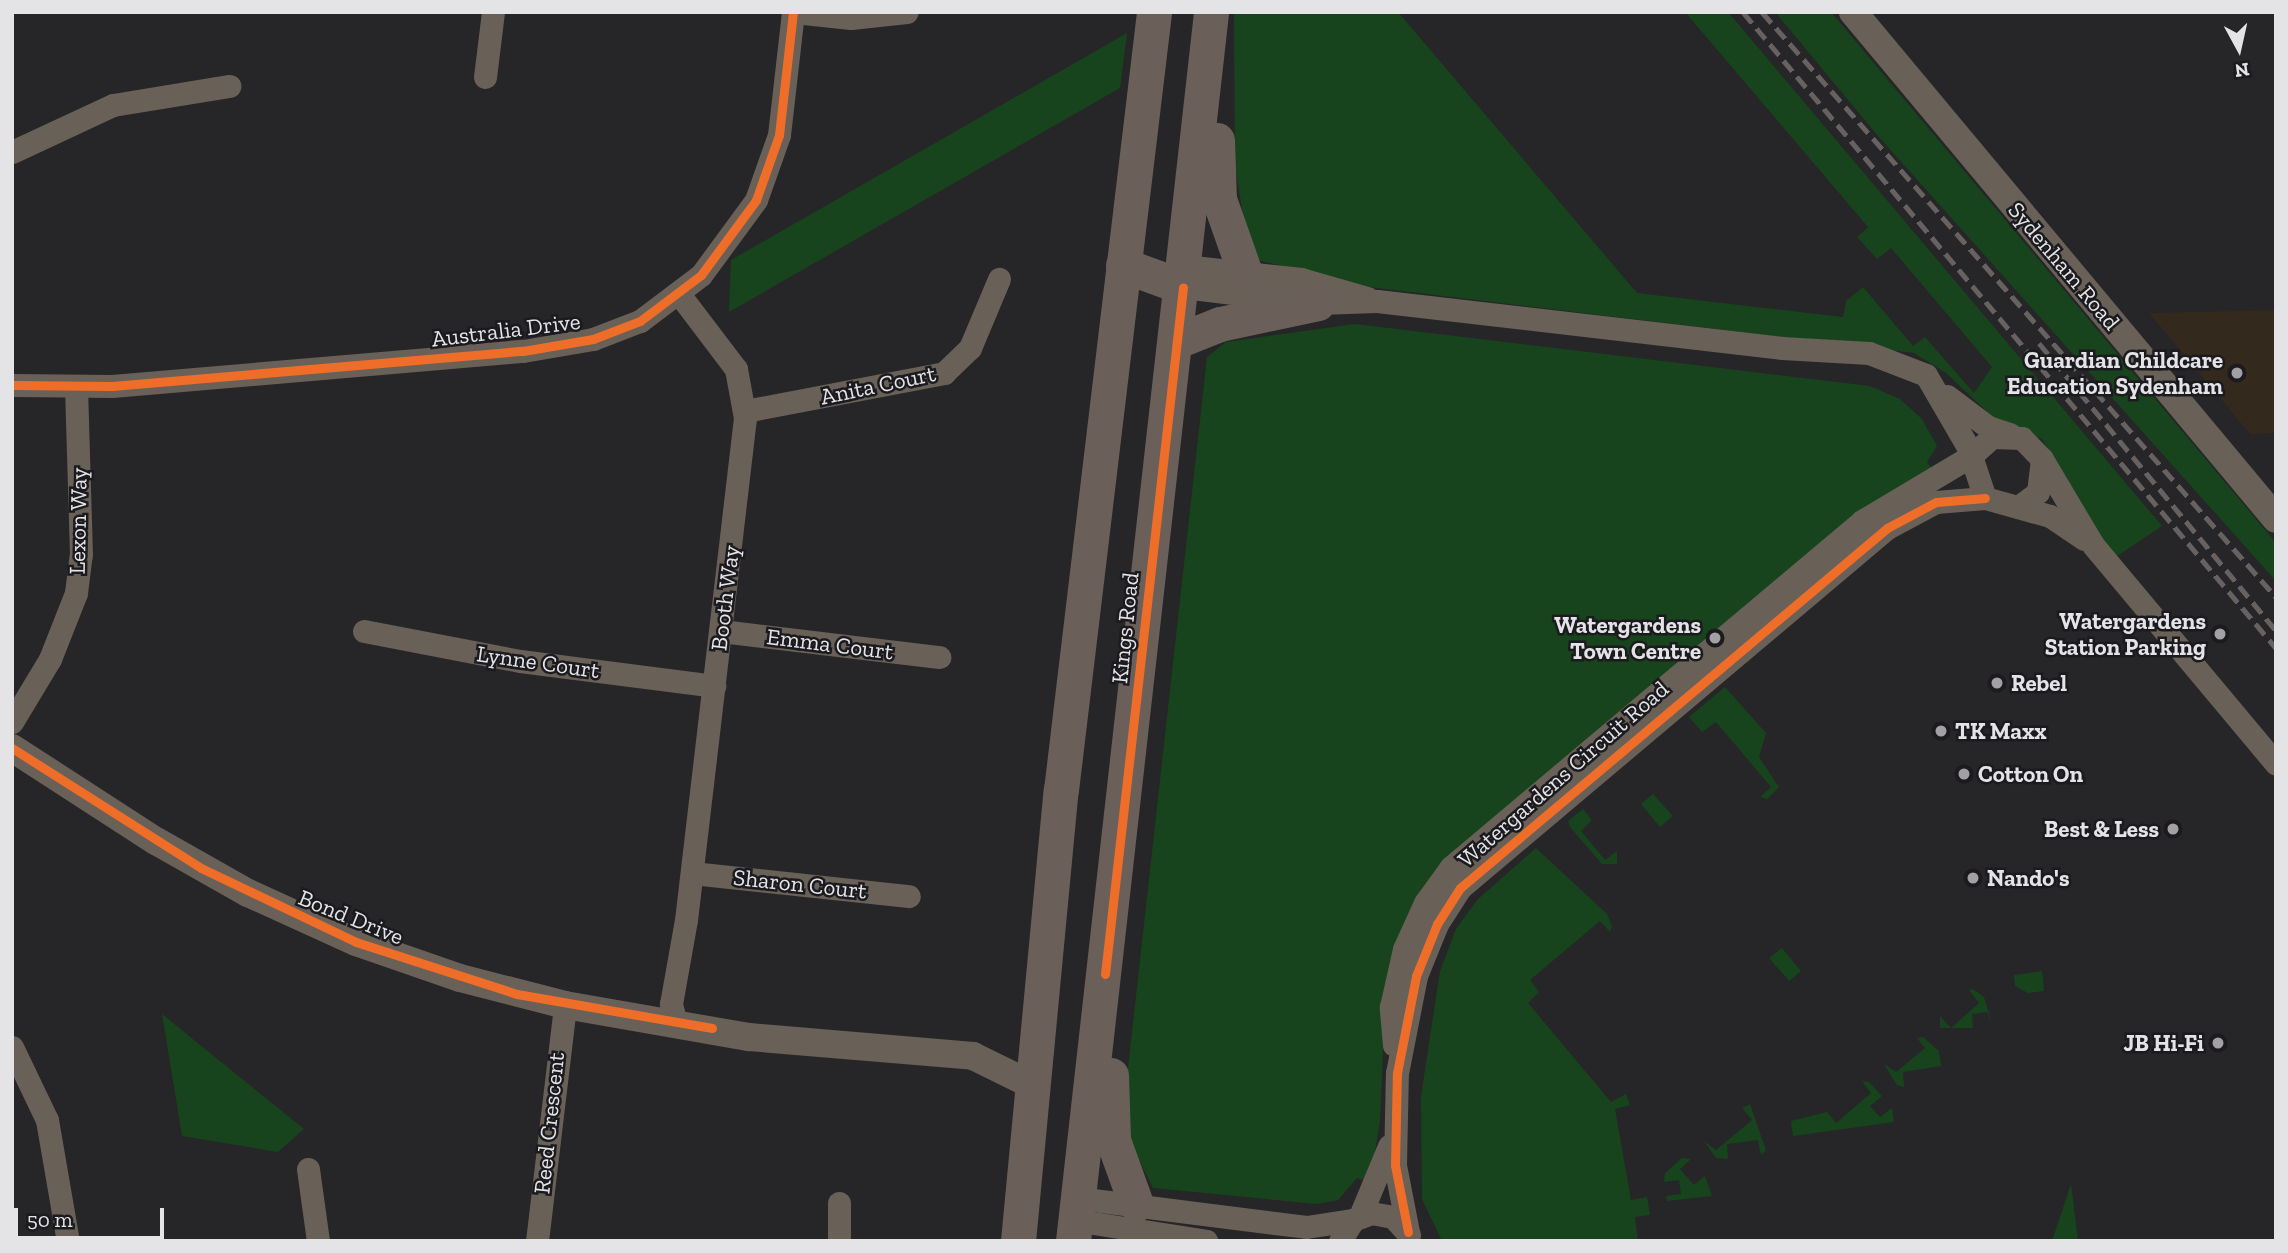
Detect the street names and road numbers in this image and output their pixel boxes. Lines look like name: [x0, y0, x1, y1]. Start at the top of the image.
street label: Sydenham Road: [2002, 196, 2126, 336]
street label: Australia Drive: [430, 307, 582, 353]
street label: Anita Court: [818, 359, 938, 411]
street label: Lexon Way: [63, 467, 93, 575]
street label: Booth Way: [705, 543, 745, 653]
street label: Kings Road: [1105, 571, 1145, 685]
street label: Emma Court: [765, 623, 895, 665]
street label: Lynne Court: [475, 640, 601, 684]
street label: Watergardens Circuit Road: [1452, 675, 1674, 873]
street label: Sharon Court: [732, 863, 868, 905]
street label: Bond Drive: [294, 883, 408, 951]
street label: Reed Crescent: [528, 1051, 570, 1195]

